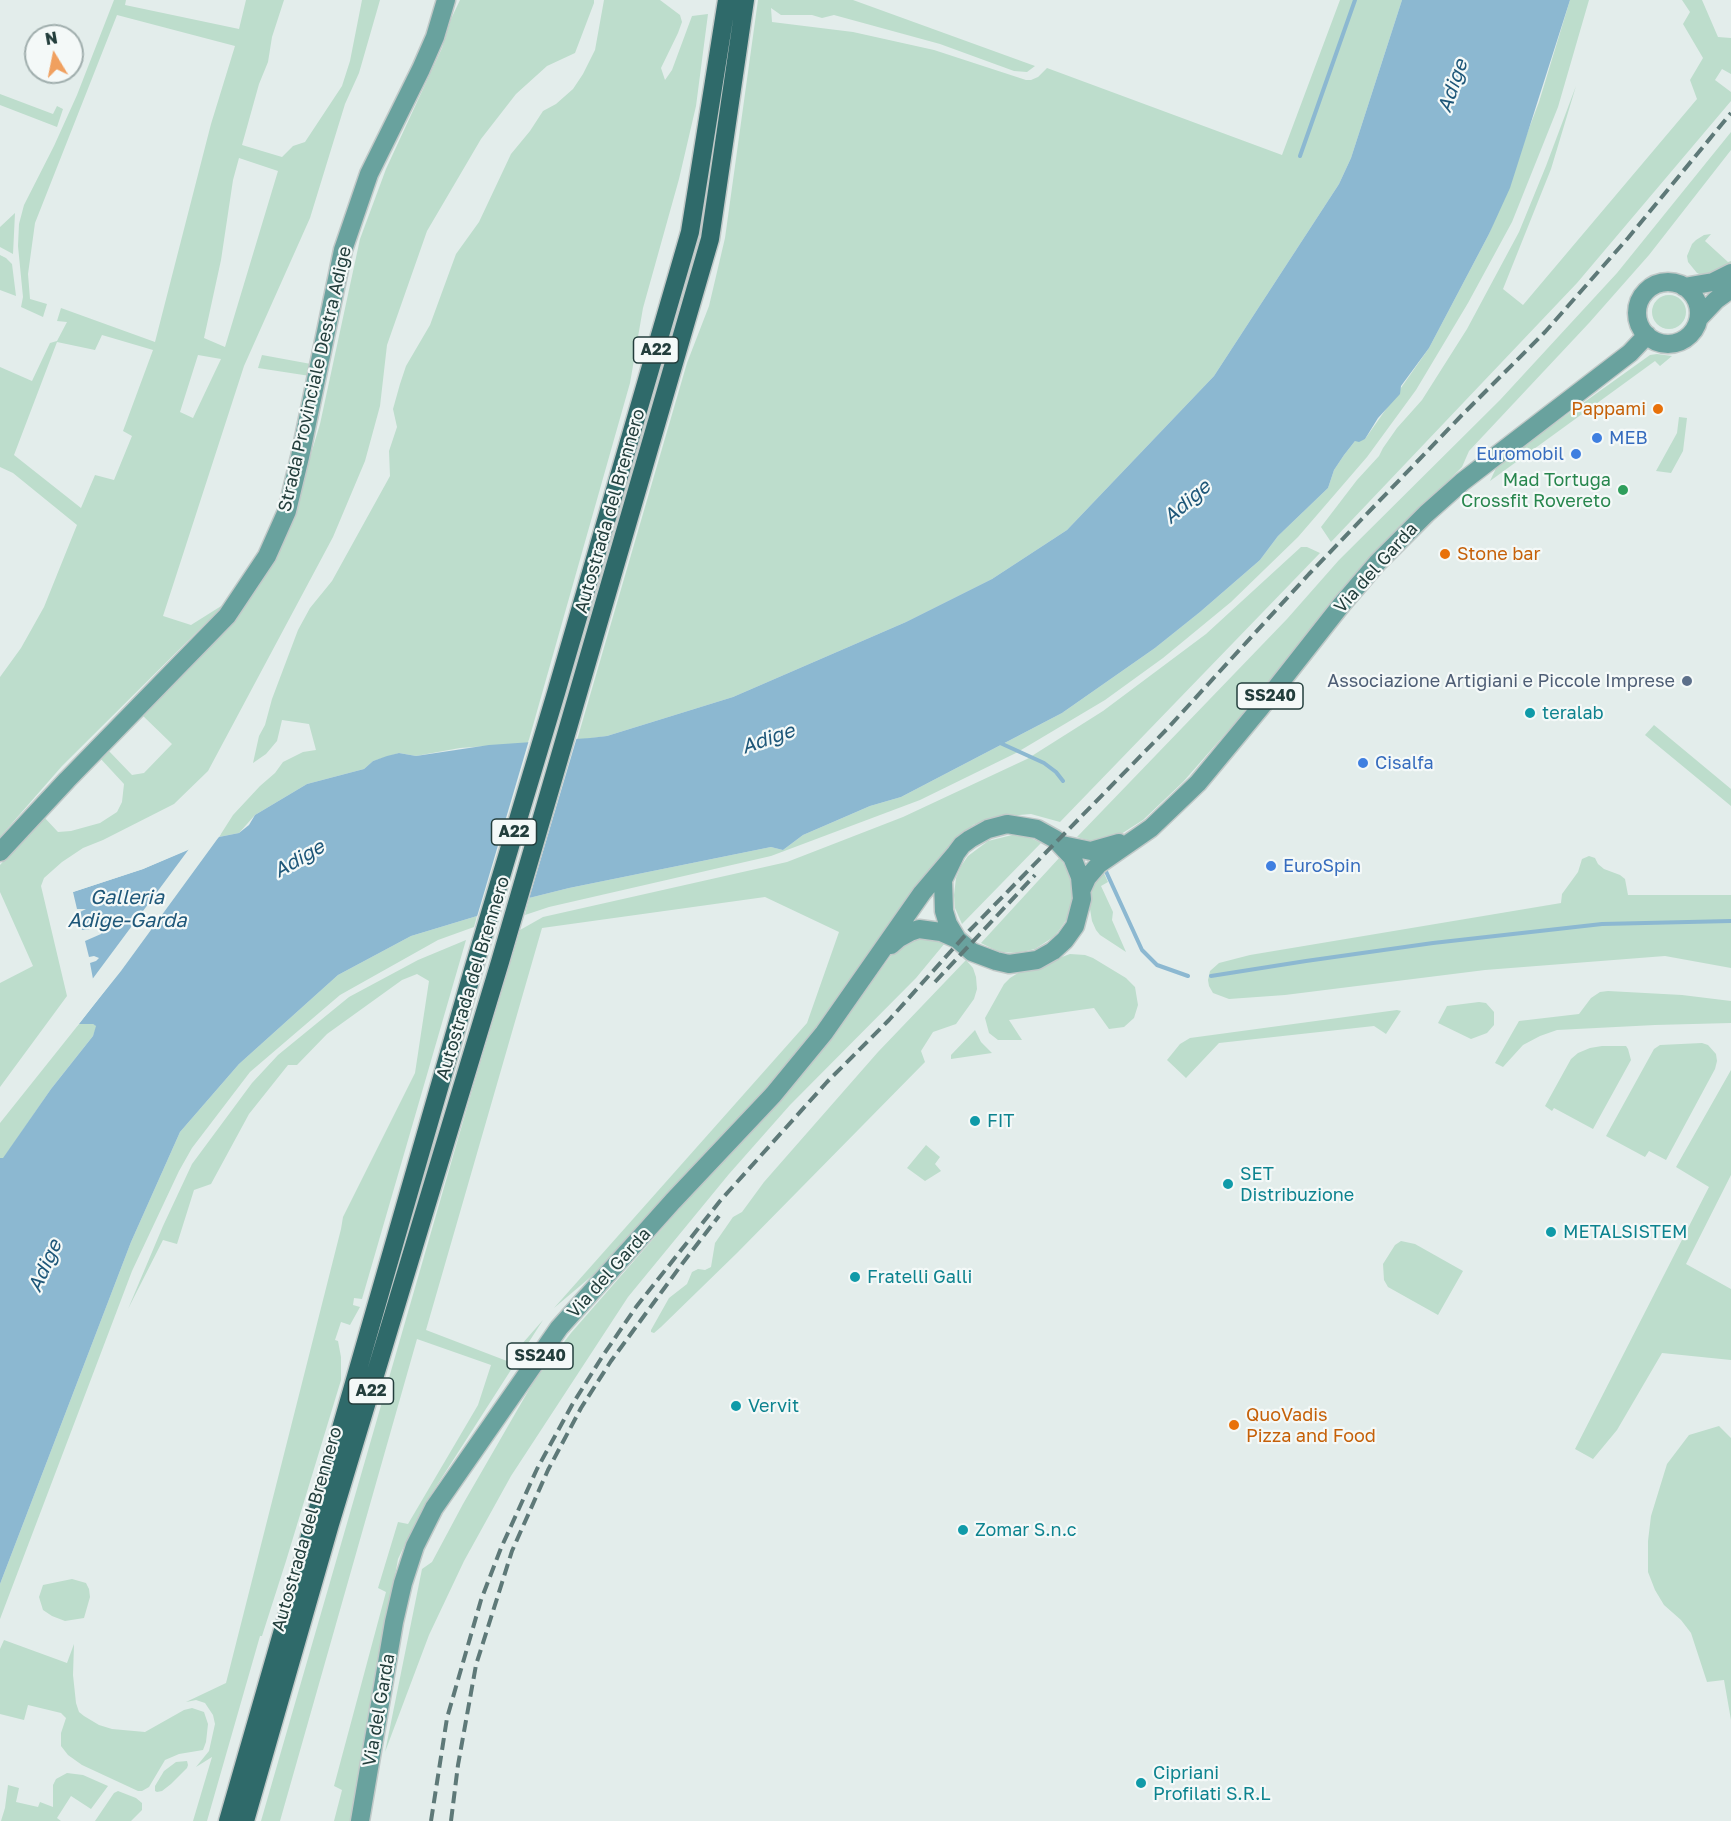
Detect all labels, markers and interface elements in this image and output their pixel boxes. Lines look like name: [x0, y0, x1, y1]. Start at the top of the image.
north arrow: [24, 24, 84, 84]
text: N: [43, 27, 59, 49]
water label: Adige: [1433, 56, 1473, 116]
street label: Strada Provinciale Destra Adige: [274, 244, 356, 514]
road number: A22: [634, 337, 678, 363]
place label: Pappami: [1571, 398, 1646, 420]
marker: Pappami: [1651, 402, 1665, 416]
street label: Autostrada del Brennero: [570, 406, 650, 616]
place label: MEB: [1609, 427, 1648, 449]
marker: MEB: [1590, 431, 1604, 445]
place label: Euromobil: [1476, 443, 1564, 465]
marker: Euromobil: [1569, 447, 1583, 461]
place label: Mad Tortuga Crossfit Rovereto: [1461, 469, 1611, 512]
water label: Adige: [1158, 475, 1216, 529]
marker: Mad Tortuga Crossfit Rovereto: [1616, 483, 1630, 497]
street label: Via del Garda: [1330, 518, 1422, 618]
place label: Stone bar: [1457, 543, 1540, 565]
marker: Stone bar: [1438, 547, 1452, 561]
place label: Associazione Artigiani e Piccole Imprese: [1327, 670, 1675, 692]
marker: Associazione Artigiani e Piccole Imprese: [1680, 674, 1694, 688]
road number: SS240: [1237, 683, 1303, 709]
place label: teralab: [1542, 702, 1604, 724]
marker: teralab: [1523, 706, 1537, 720]
water label: Adige: [738, 719, 798, 759]
place label: Cisalfa: [1375, 752, 1434, 774]
marker: Cisalfa: [1356, 756, 1370, 770]
road number: A22: [492, 819, 536, 845]
water label: Adige: [269, 835, 329, 883]
place label: EuroSpin: [1283, 855, 1361, 877]
marker: EuroSpin: [1264, 859, 1278, 873]
street label: Autostrada del Brennero: [432, 874, 514, 1082]
water label: Galleria Adige-Garda: [68, 886, 186, 933]
place label: FIT: [987, 1110, 1015, 1132]
marker: FIT: [968, 1114, 982, 1128]
place label: SET Distribuzione: [1240, 1163, 1354, 1206]
marker: SET Distribuzione: [1221, 1177, 1235, 1191]
place label: METALSISTEM: [1563, 1221, 1687, 1243]
street label: Via del Garda: [563, 1223, 655, 1323]
marker: METALSISTEM: [1544, 1225, 1558, 1239]
water label: Adige: [23, 1236, 67, 1296]
place label: Fratelli Galli: [867, 1266, 972, 1288]
marker: Fratelli Galli: [848, 1270, 862, 1284]
road number: SS240: [507, 1343, 573, 1369]
road number: A22: [348, 1378, 394, 1404]
place label: Vervit: [748, 1395, 799, 1417]
marker: Vervit: [729, 1399, 743, 1413]
place label: QuoVadis Pizza and Food: [1246, 1404, 1376, 1446]
marker: QuoVadis Pizza and Food: [1227, 1418, 1241, 1432]
street label: Autostrada del Brennero: [267, 1424, 347, 1634]
place label: Zomar S.n.c: [975, 1519, 1077, 1541]
marker: Zomar S.n.c: [956, 1523, 970, 1537]
street label: Via del Garda: [358, 1652, 400, 1768]
place label: Cipriani Profilati S.R.L: [1153, 1762, 1271, 1804]
marker: Cipriani Profilati S.R.L: [1134, 1776, 1148, 1790]

